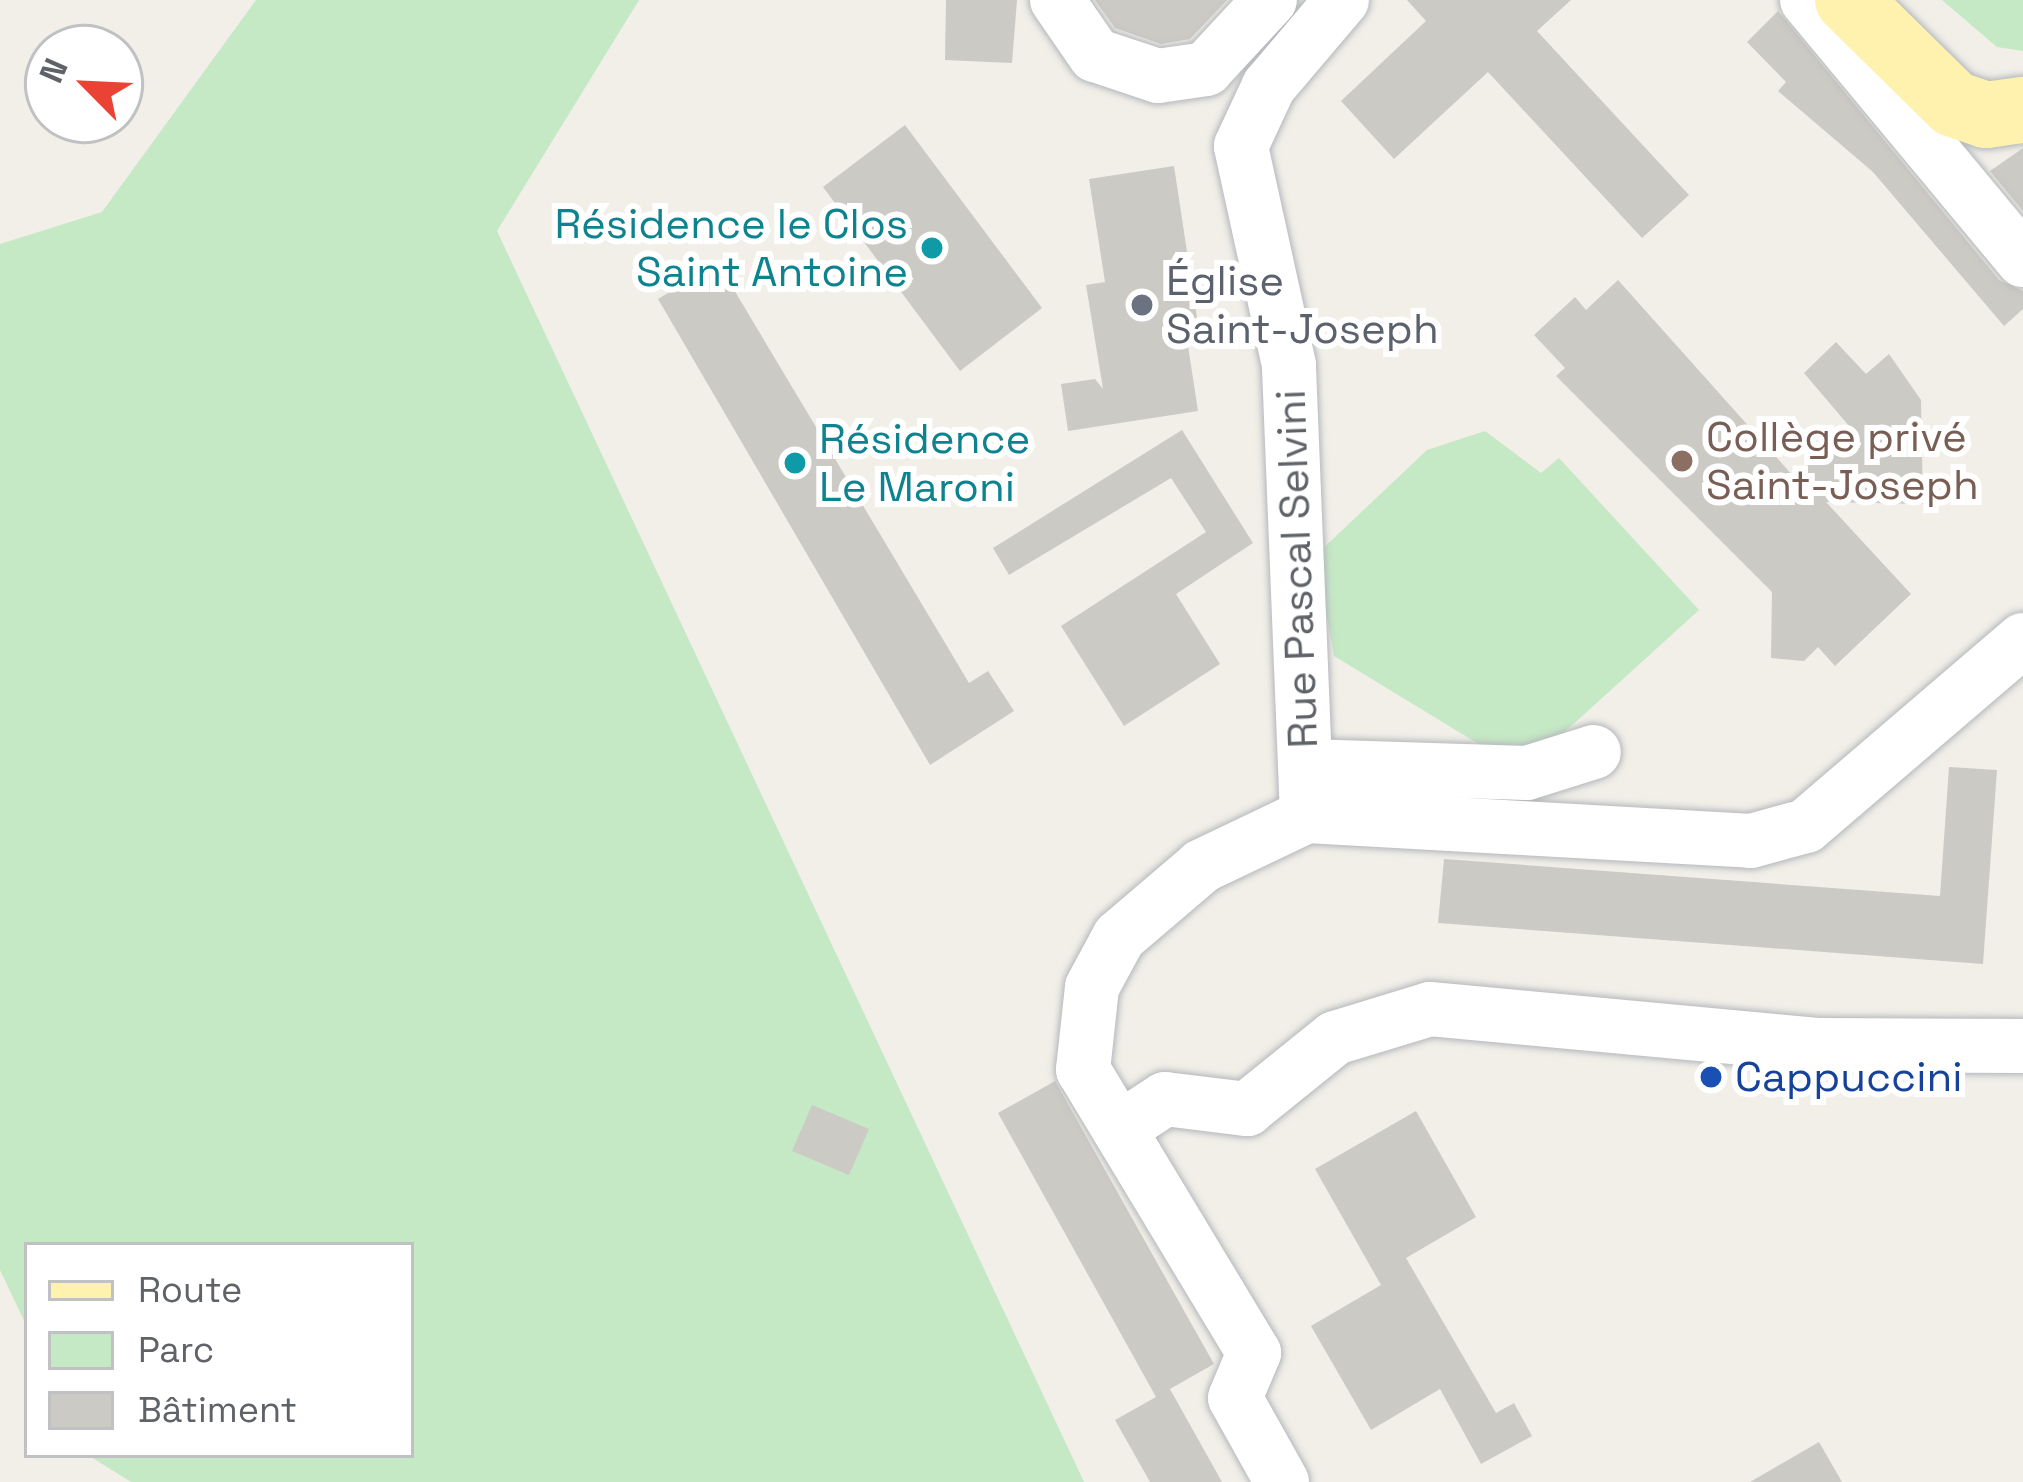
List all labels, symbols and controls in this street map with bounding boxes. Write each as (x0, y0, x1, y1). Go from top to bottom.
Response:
north arrow (24, 24, 144, 144)
text: N (30, 52, 78, 89)
place label: Résidence le Clos Saint Antoine (554, 199, 908, 298)
marker: Résidence le Clos Saint Antoine (919, 235, 945, 261)
place label: Église Saint-Joseph (1166, 256, 1439, 354)
marker: Église Saint-Joseph (1129, 292, 1155, 318)
street label: Rue Pascal Selvini (1266, 389, 1328, 749)
place label: Collège privé Saint-Joseph (1706, 412, 1979, 510)
place label: Résidence Le Maroni (819, 414, 1030, 512)
marker: Collège privé Saint-Joseph (1669, 448, 1695, 474)
marker: Résidence Le Maroni (782, 450, 808, 476)
place label: Cappuccini (1735, 1052, 1962, 1102)
marker: Cappuccini (1698, 1064, 1724, 1090)
legend (24, 1242, 414, 1458)
text: Route (138, 1267, 242, 1313)
text: Parc (138, 1327, 214, 1373)
text: Bâtiment (138, 1387, 297, 1433)

